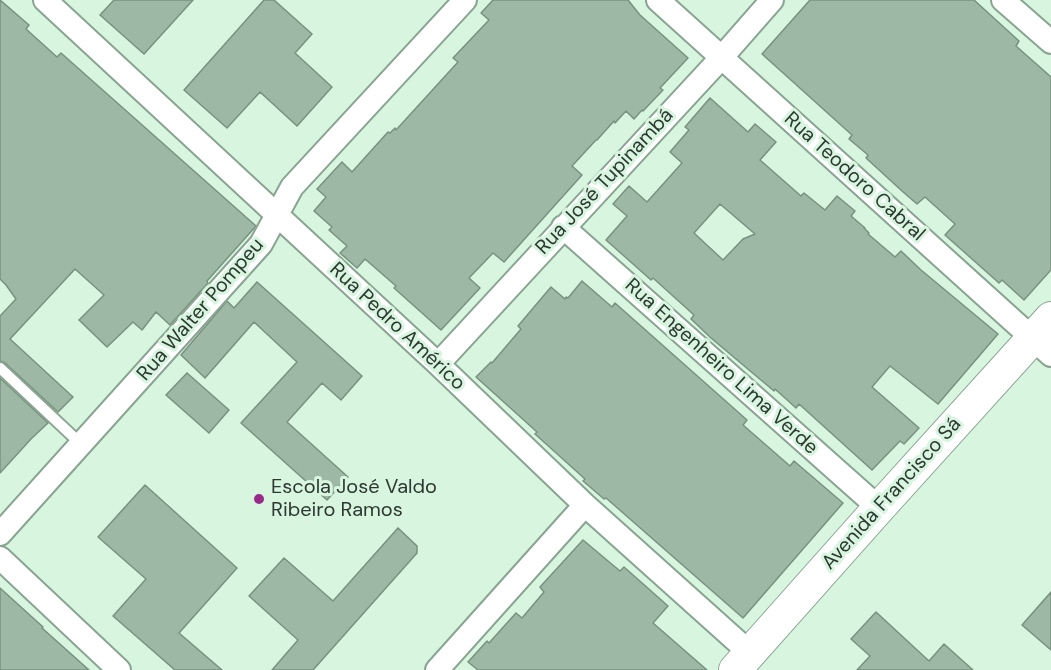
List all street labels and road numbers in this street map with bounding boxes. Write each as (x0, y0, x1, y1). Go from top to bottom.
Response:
street label: Rua José Tupinambá (531, 104, 679, 260)
street label: Rua Teodoro Cabral (779, 107, 929, 247)
street label: Rua Walter Pompeu (133, 234, 269, 386)
street label: Rua Pedro Américo (324, 258, 470, 396)
street label: Rua Engenheiro Lima Verde (620, 274, 822, 460)
street label: Avenida Francisco Sá (817, 413, 967, 575)

